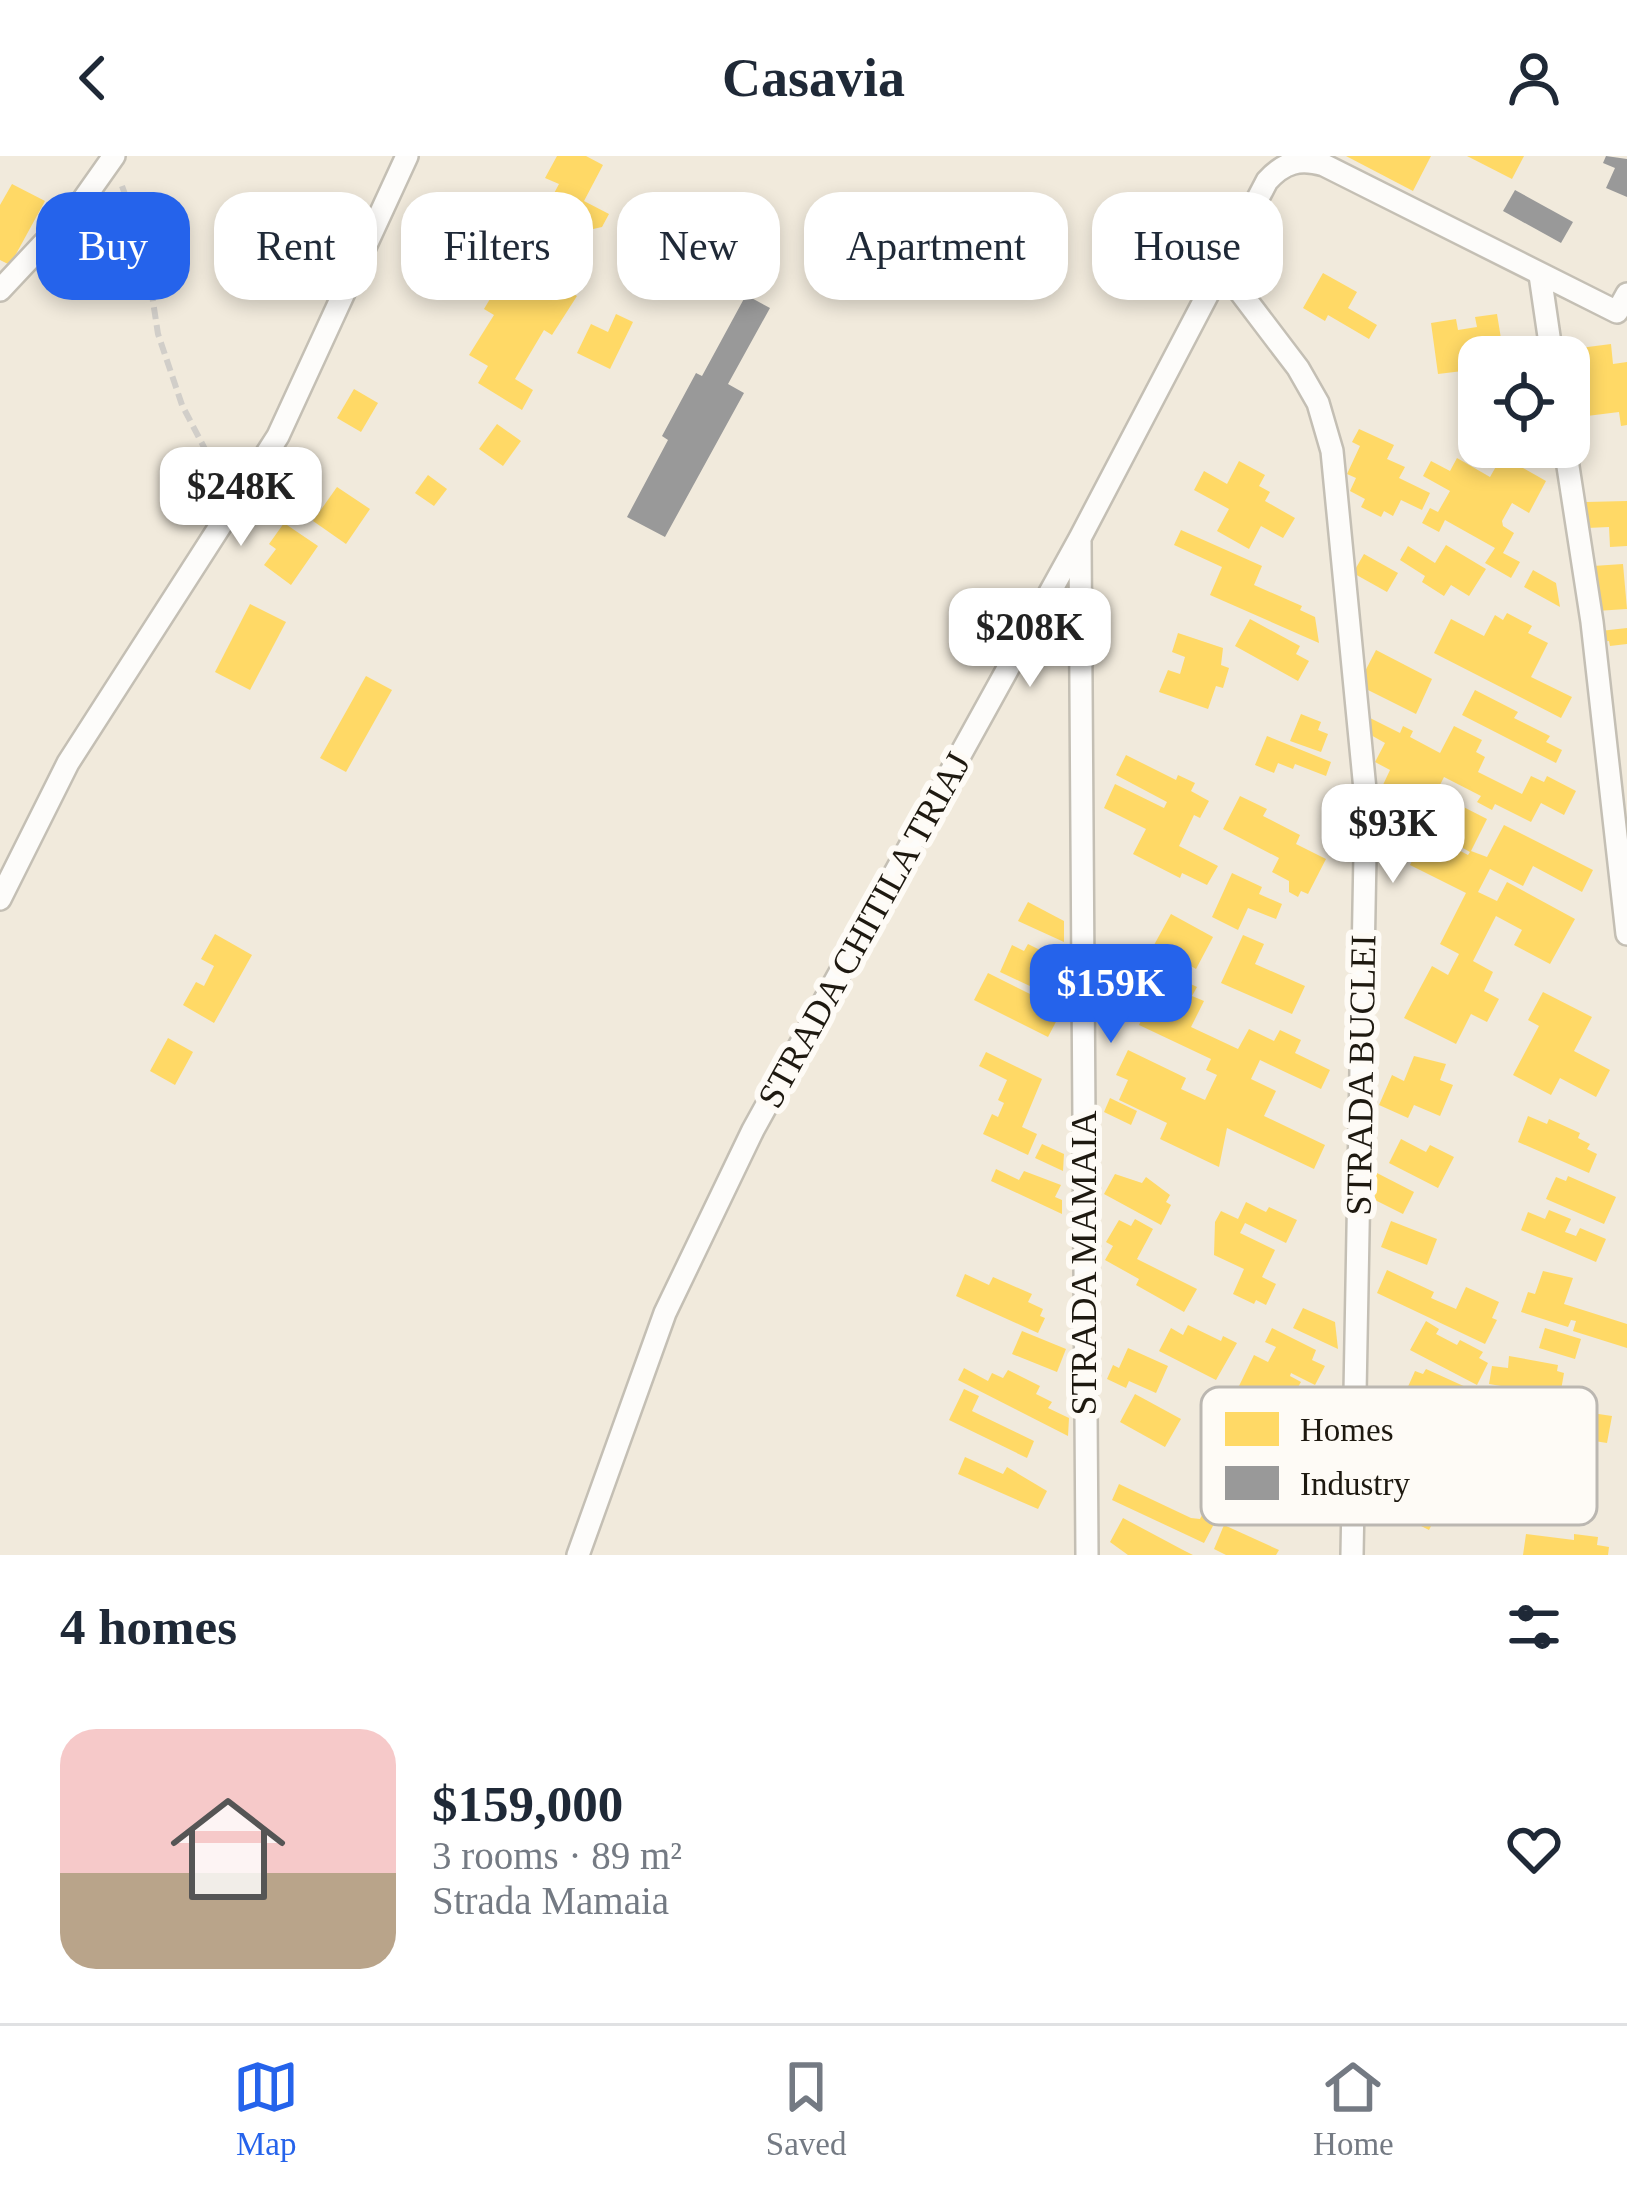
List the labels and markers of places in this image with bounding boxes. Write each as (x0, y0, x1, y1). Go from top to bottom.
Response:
pin: $248K (157, 447, 325, 549)
pin: $208K (946, 588, 1114, 690)
pin: $93K (1322, 784, 1464, 886)
pin: $159K (1027, 944, 1195, 1046)

